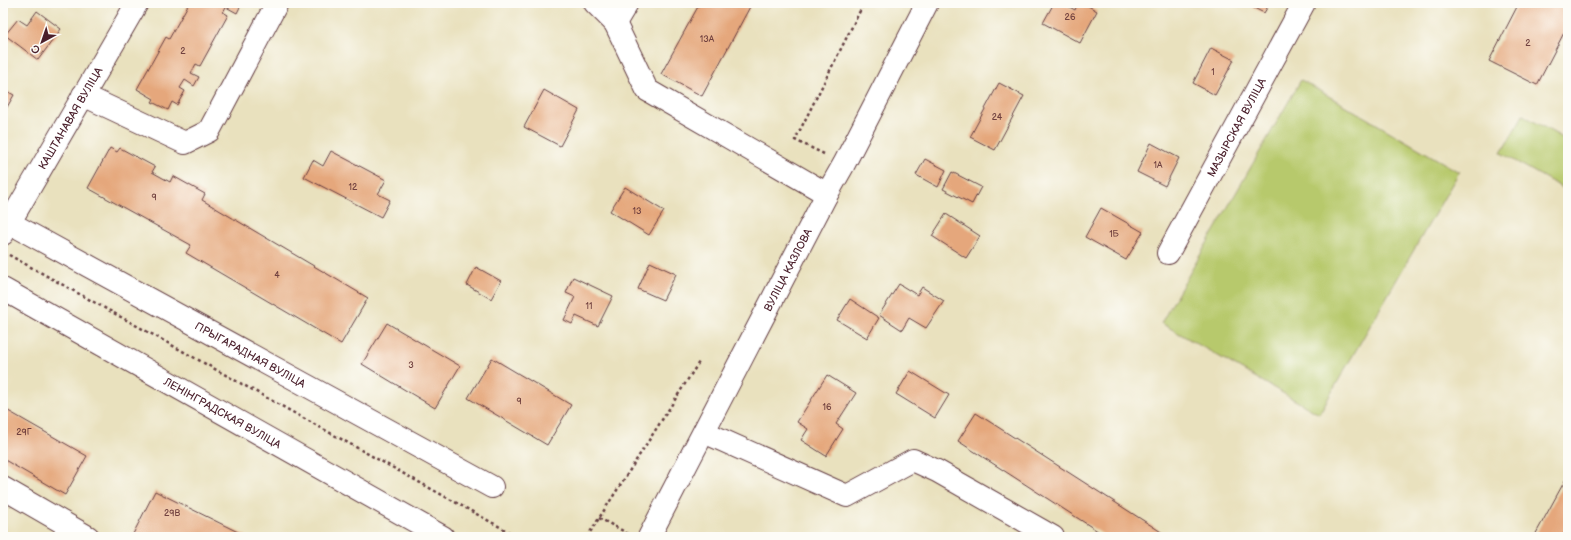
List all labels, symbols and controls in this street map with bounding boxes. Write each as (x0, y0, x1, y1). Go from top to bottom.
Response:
house number: 26 (1065, 12, 1076, 23)
north arrow (22, 22, 62, 62)
house number: 13А (700, 34, 715, 45)
house number: 2 (1525, 38, 1531, 49)
text: С (29, 42, 43, 57)
house number: 2 (180, 46, 186, 57)
street label: КАШТАНАВАЯ ВУЛІЦА (35, 64, 105, 172)
house number: 1 (1211, 67, 1215, 78)
street label: МАЗЫРСКАЯ ВУЛІЦА (1204, 75, 1269, 179)
house number: 24 (992, 112, 1003, 123)
house number: 1А (1154, 160, 1163, 171)
house number: 12 (349, 182, 358, 193)
house number: 9 (151, 192, 157, 203)
house number: 13 (632, 206, 642, 217)
street label: ВУЛІЦА КАЗЛОВА (761, 226, 815, 313)
house number: 1Б (1109, 229, 1120, 240)
house number: 4 (274, 270, 280, 281)
house number: 11 (586, 301, 592, 312)
street label: ПРЫГАРАДНАЯ ВУЛІЦА (193, 319, 308, 390)
house number: 3 (408, 360, 414, 371)
street label: ЛЕНІНГРАДСКАЯ ВУЛІЦА (161, 374, 284, 451)
house number: 9 (516, 396, 522, 407)
house number: 16 (823, 402, 832, 413)
house number: 29Г (16, 427, 32, 438)
house number: 29В (164, 508, 180, 519)

